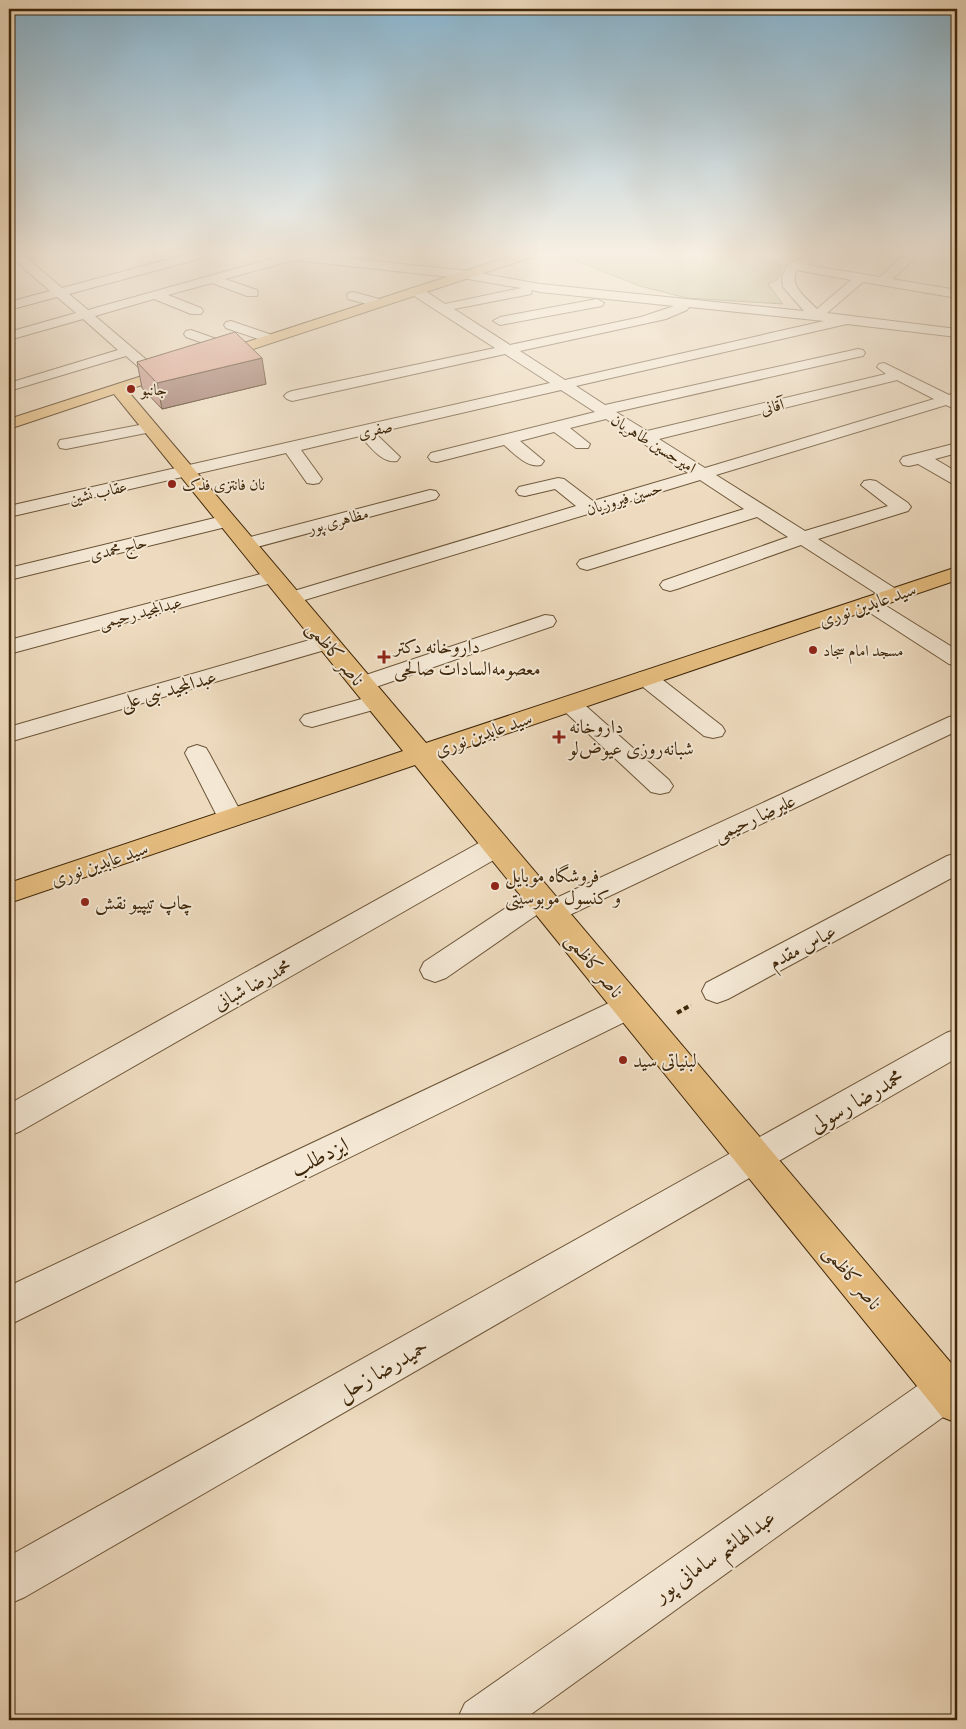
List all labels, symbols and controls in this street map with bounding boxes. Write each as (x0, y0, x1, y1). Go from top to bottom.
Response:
place label: جانبو (139, 379, 167, 400)
marker: جانبو (125, 383, 137, 395)
street label: آقانی (758, 393, 788, 420)
street label: امیرحسین طاهریان (607, 409, 700, 478)
street label: صفری (356, 415, 394, 444)
place label: نان فانتزی فدک (182, 474, 265, 495)
street label: عقاب نشین (67, 476, 129, 509)
street label: حسین فیروزیان (583, 477, 665, 520)
marker: نان فانتزی فدک (166, 478, 178, 490)
street label: مظاهری پور (304, 502, 371, 540)
street label: حاج محمدی (87, 531, 150, 570)
street label: سید عابدین نوری (815, 576, 919, 633)
street label: عبدالمجید رحیمی (96, 591, 184, 635)
street label: ناصر کاظمی (300, 615, 370, 692)
place label: داروخانه دکتر معصومه‌السادات صالحی (392, 634, 541, 682)
place label: مسجد امام سجاد (823, 640, 903, 665)
marker: مسجد امام سجاد (807, 644, 819, 656)
marker: داروخانه دکتر معصومه‌السادات صالحی (378, 651, 390, 663)
street label: عبدالمجید نبی علی (117, 664, 220, 717)
street label: سید عابدین نوری (431, 705, 535, 762)
place label: داروخانه شبانه‌روزی عیوض‌لو (567, 714, 694, 761)
marker: داروخانه شبانه‌روزی عیوض‌لو (553, 731, 565, 743)
street label: علیرضا رحیمی (709, 788, 800, 848)
street label: سید عابدین نوری (47, 835, 151, 892)
place label: فروشگاه موبایل و کنسول موبوسیتی (505, 863, 621, 911)
marker: فروشگاه موبایل و کنسول موبوسیتی (489, 880, 501, 892)
place label: چاپ تیپیو نقش (95, 890, 193, 916)
marker: چاپ تیپیو نقش (79, 896, 91, 908)
street label: عباس مقدم (764, 918, 842, 978)
street label: ناصر کاظمی (559, 927, 629, 1004)
street label: محمدرضا شبانی (209, 953, 296, 1016)
place label: لبنیاتی سید (633, 1048, 697, 1073)
marker: لبنیاتی سید (617, 1054, 629, 1066)
street label: محمدرضا رسولی (804, 1062, 909, 1139)
street label: ایزدطلب (285, 1130, 353, 1183)
street label: ناصر کاظمی (817, 1239, 887, 1316)
street label: حمیدرضا زحل (331, 1331, 434, 1408)
street label: عبدالهاشم سامانی پور (646, 1503, 785, 1615)

